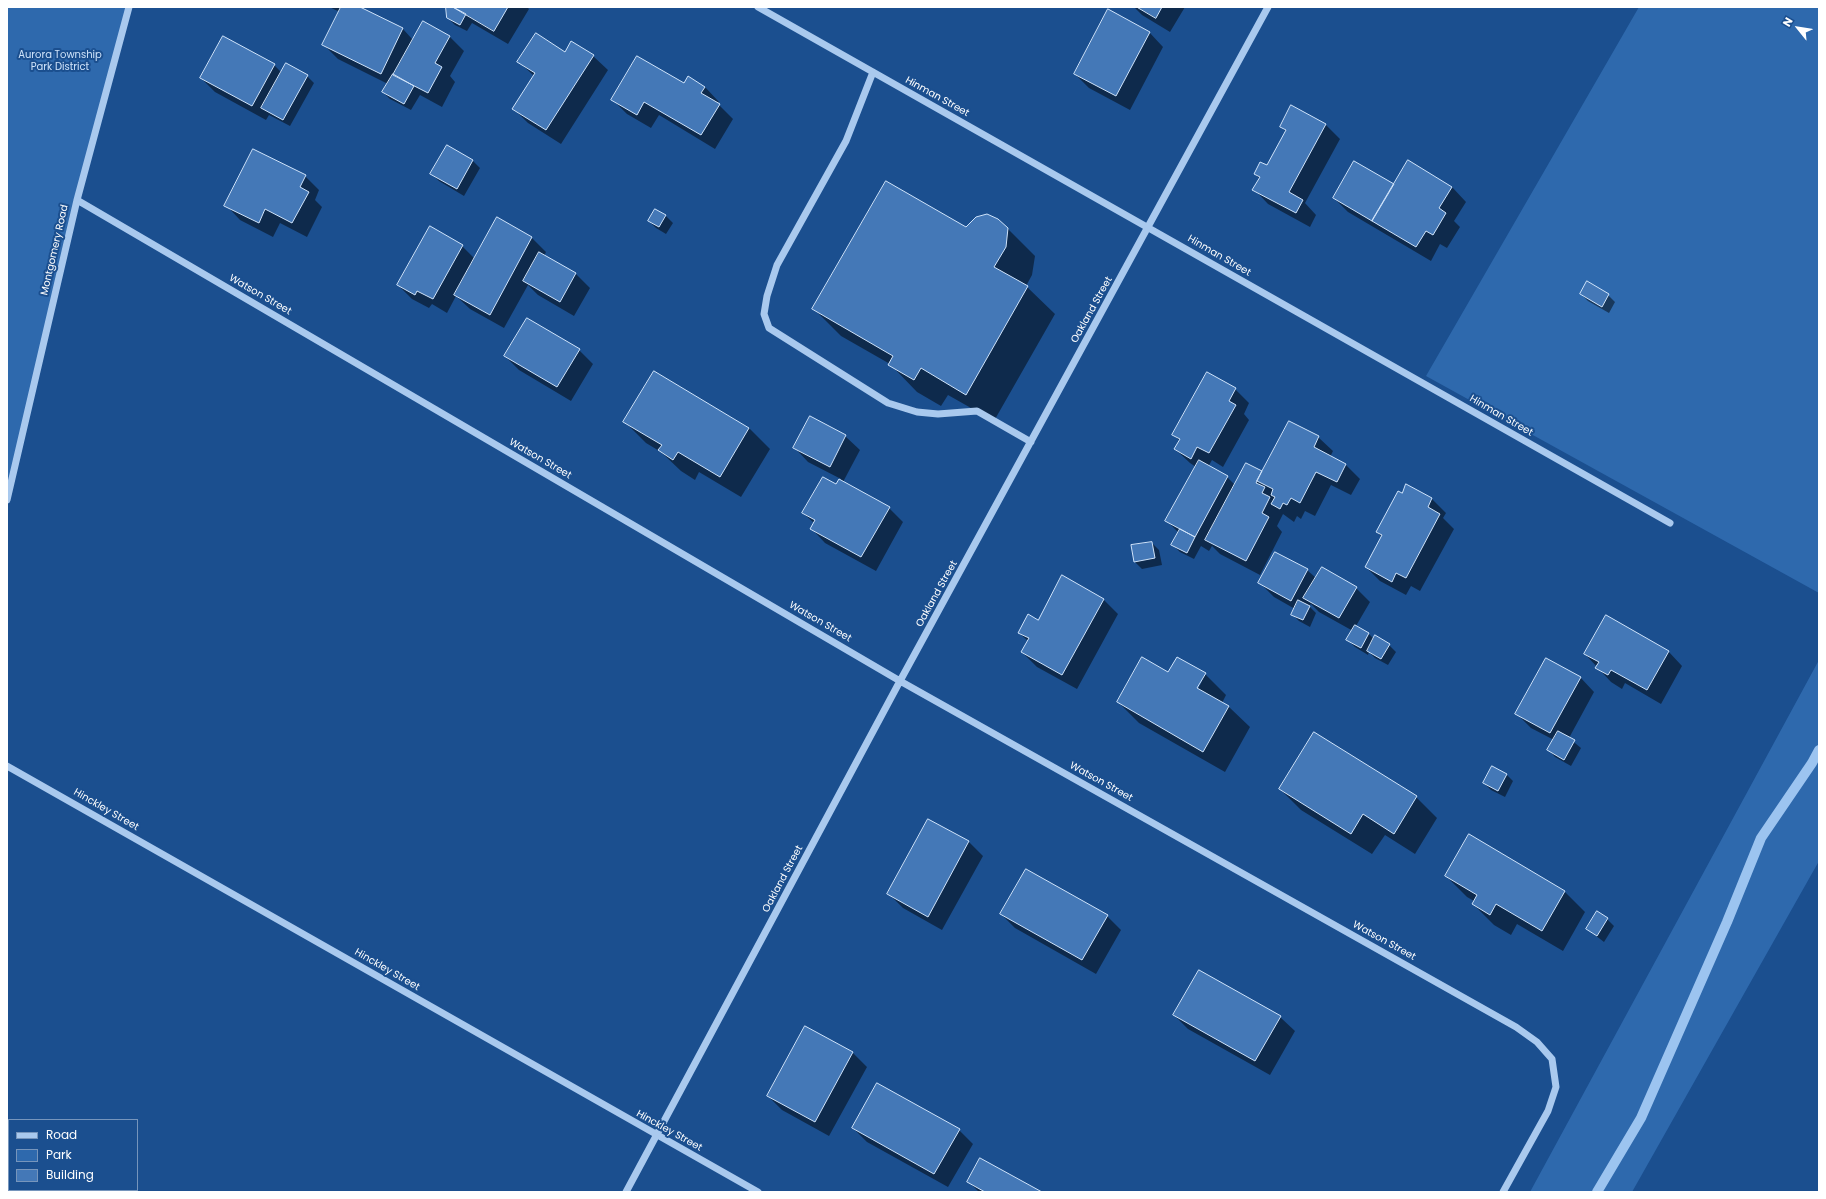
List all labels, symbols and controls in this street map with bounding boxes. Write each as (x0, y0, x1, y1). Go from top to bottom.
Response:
north arrow (1778, 8, 1818, 48)
text: N (1779, 14, 1797, 30)
park label: Aurora Township Park District (18, 49, 102, 72)
street label: Hinman Street (903, 74, 971, 120)
street label: Montgomery Road (39, 203, 71, 297)
street label: Hinman Street (1185, 233, 1253, 279)
street label: Watson Street (227, 272, 293, 318)
street label: Oakland Street (1069, 275, 1115, 345)
street label: Hinman Street (1467, 393, 1535, 439)
street label: Watson Street (507, 436, 573, 482)
street label: Oakland Street (914, 559, 960, 629)
street label: Watson Street (787, 599, 853, 645)
street label: Watson Street (1067, 760, 1135, 804)
street label: Hinckley Street (71, 786, 141, 834)
street label: Oakland Street (760, 843, 806, 915)
street label: Watson Street (1350, 919, 1418, 963)
street label: Hinckley Street (352, 946, 422, 994)
street label: Hinckley Street (634, 1108, 704, 1154)
legend (8, 1119, 138, 1191)
text: Road (46, 1126, 77, 1143)
text: Park (46, 1146, 72, 1163)
text: Building (46, 1166, 94, 1183)

